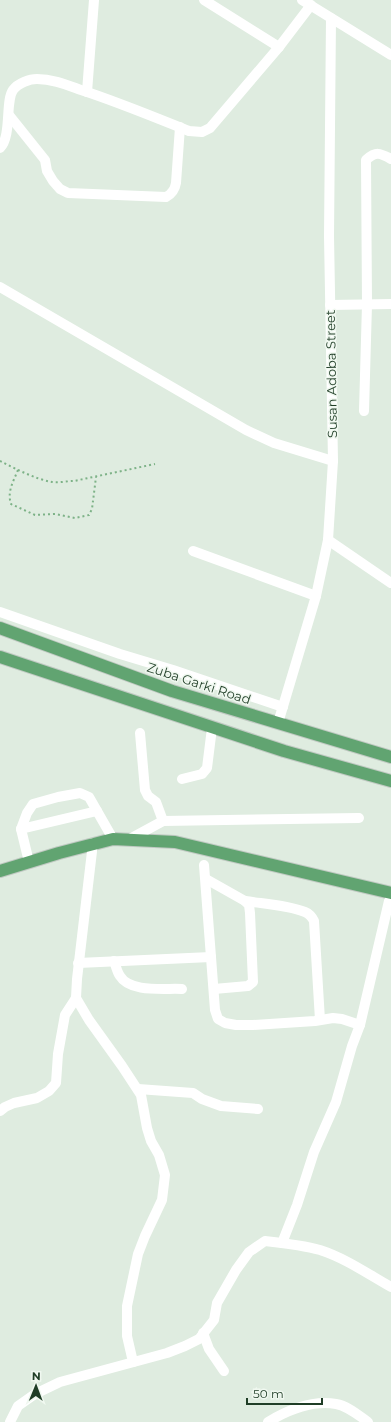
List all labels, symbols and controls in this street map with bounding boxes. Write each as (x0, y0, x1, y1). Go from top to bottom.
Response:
street label: Susan Adoba Street (322, 310, 340, 438)
street label: Zuba Garki Road (145, 659, 253, 707)
north arrow (16, 1366, 56, 1406)
text: N (32, 1369, 41, 1383)
scale bar (247, 1380, 322, 1406)
text: 50 m (253, 1386, 284, 1401)

